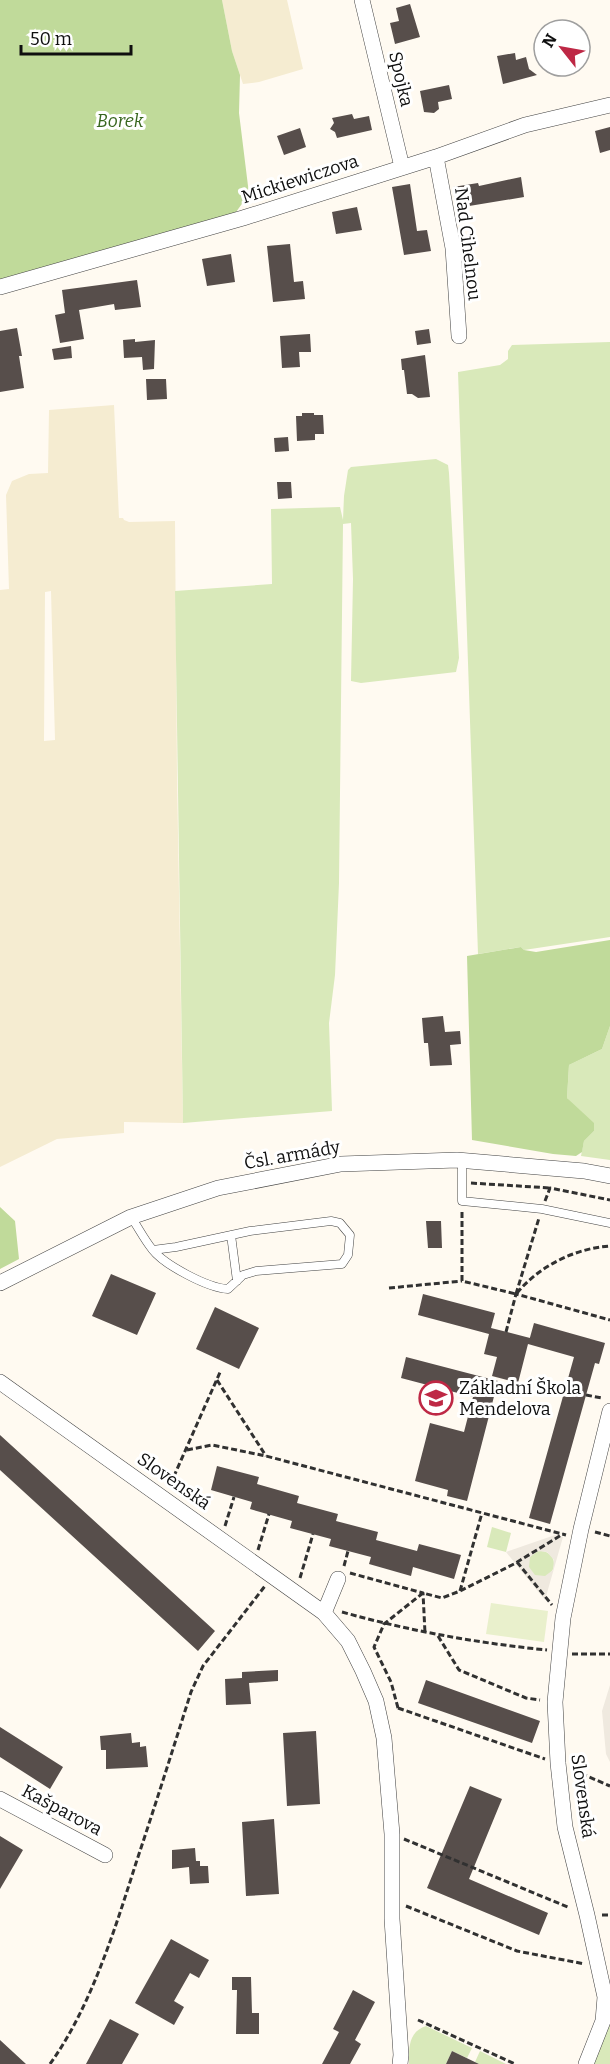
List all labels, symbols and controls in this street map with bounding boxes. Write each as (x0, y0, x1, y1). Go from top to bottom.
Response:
scale bar (21, 18, 130, 56)
north arrow (532, 18, 592, 78)
text: 50 m (30, 28, 72, 50)
text: N (538, 30, 561, 51)
street label: Spojka (384, 49, 418, 109)
park label: Borek (96, 110, 144, 132)
street label: Mickiewiczova (239, 150, 361, 208)
street label: Nad Cihelnou (450, 186, 486, 302)
street label: Čsl. armády (242, 1136, 342, 1174)
place label: Základní Škola Mendelova (459, 1377, 581, 1420)
school or university icon: Základní Škola Mendelova (418, 1380, 454, 1416)
street label: Slovenská (133, 1448, 215, 1514)
street label: Slovenská (566, 1753, 600, 1840)
street label: Kašparova (18, 1780, 106, 1840)

